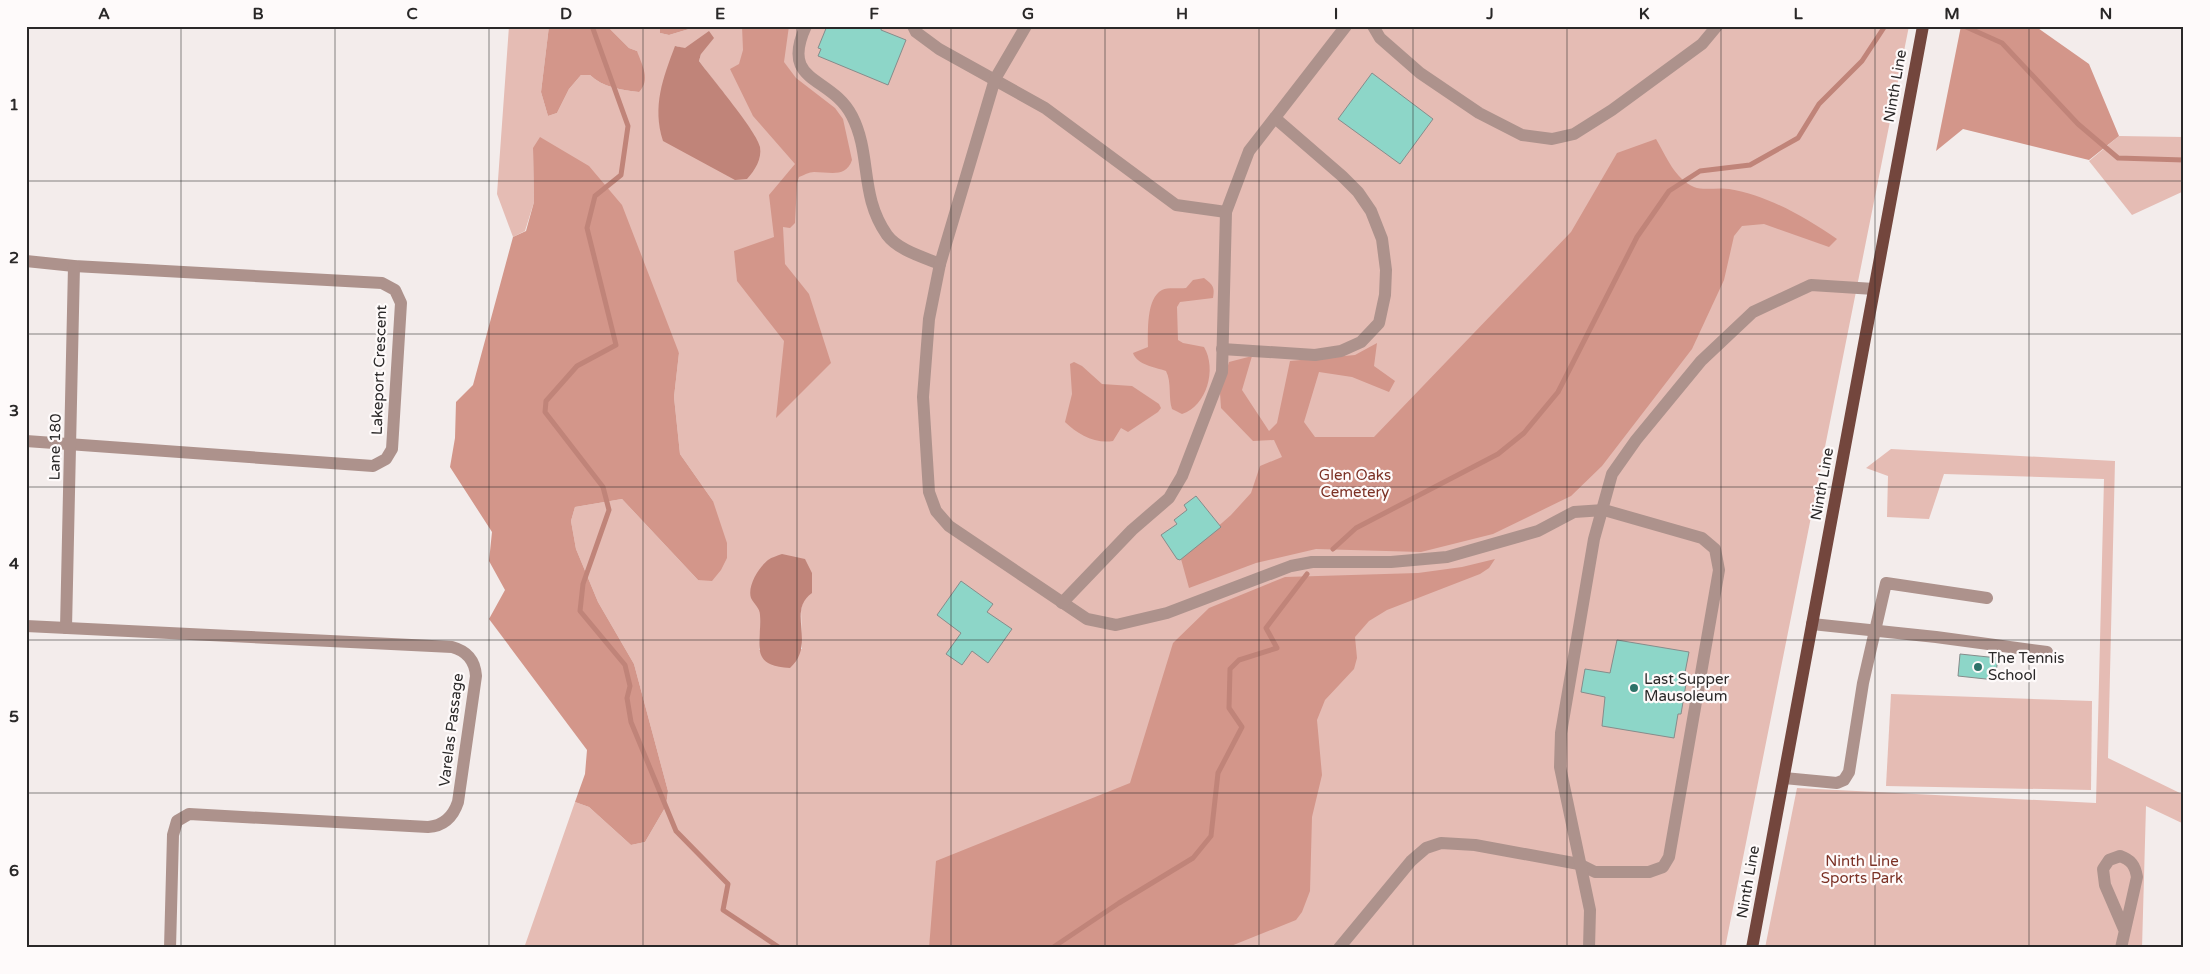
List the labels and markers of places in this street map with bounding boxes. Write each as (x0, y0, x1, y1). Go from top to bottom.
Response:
place label: The Tennis School (1988, 649, 2064, 684)
marker: The Tennis School (1972, 661, 1984, 673)
place label: Last Supper Mausoleum (1644, 670, 1730, 705)
marker: Last Supper Mausoleum (1628, 682, 1640, 694)

